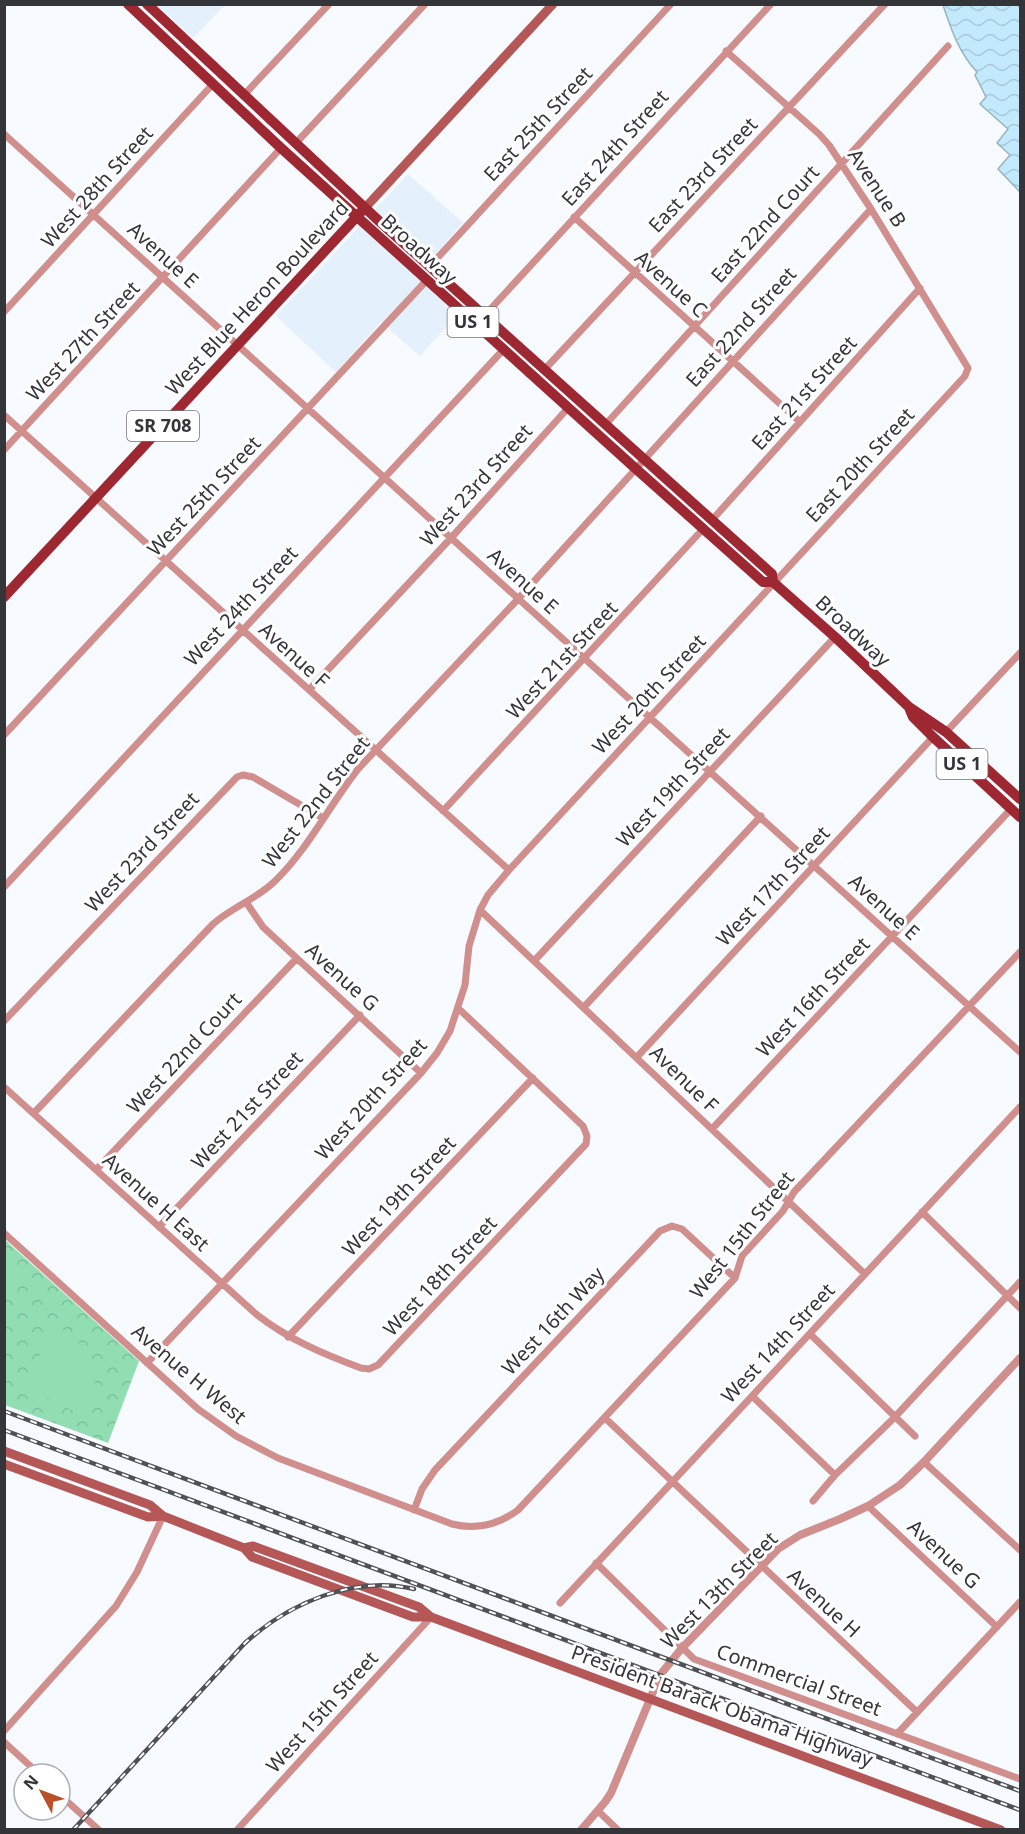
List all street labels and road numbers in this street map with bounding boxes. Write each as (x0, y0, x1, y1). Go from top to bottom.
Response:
street label: East 25th Street (477, 60, 598, 187)
street label: East 24th Street (555, 84, 674, 212)
street label: East 23rd Street (642, 111, 763, 238)
street label: West 28th Street (35, 120, 159, 253)
street label: Avenue B (842, 143, 913, 232)
street label: East 22nd Court (705, 159, 825, 288)
street label: West Blue Heron Boulevard (159, 194, 354, 401)
street label: Broadway (376, 207, 464, 291)
street label: Avenue E (122, 216, 205, 294)
street label: Avenue C (630, 244, 713, 323)
street label: East 22nd Street (679, 261, 802, 393)
street label: West 27th Street (20, 275, 145, 407)
road number: US 1 (448, 307, 498, 337)
street label: East 21st Street (745, 330, 862, 456)
street label: East 20th Street (799, 401, 920, 528)
road number: SR 708 (127, 411, 199, 441)
street label: West 23rd Street (414, 418, 538, 552)
street label: West 25th Street (141, 430, 266, 562)
street label: West 24th Street (178, 540, 303, 672)
street label: Avenue E (482, 542, 565, 620)
street label: Broadway (810, 589, 897, 673)
street label: West 21st Street (500, 595, 623, 725)
street label: Avenue F (253, 616, 335, 693)
street label: West 20th Street (586, 628, 711, 760)
street label: West 19th Street (610, 721, 735, 853)
street label: West 22nd Street (256, 730, 376, 873)
road number: US 1 (936, 749, 988, 779)
street label: West 23rd Street (79, 786, 205, 918)
street label: West 17th Street (710, 820, 835, 952)
street label: Avenue E (843, 868, 926, 946)
street label: West 16th Street (750, 931, 875, 1063)
street label: Avenue G (300, 936, 385, 1017)
street label: West 22nd Court (120, 986, 247, 1119)
street label: West 20th Street (309, 1032, 433, 1165)
street label: Avenue F (644, 1039, 725, 1118)
street label: West 21st Street (185, 1045, 308, 1175)
street label: West 19th Street (336, 1130, 461, 1262)
street label: Avenue H East (97, 1147, 215, 1257)
street label: West 15th Street (683, 1165, 800, 1304)
street label: West 18th Street (377, 1210, 502, 1342)
street label: West 16th Way (495, 1260, 610, 1381)
street label: West 14th Street (715, 1277, 840, 1409)
street label: Avenue H West (126, 1318, 252, 1430)
street label: Avenue G (902, 1513, 986, 1594)
street label: West 13th Street (654, 1525, 783, 1654)
street label: Avenue H (782, 1562, 867, 1643)
street label: Commercial Street (713, 1637, 885, 1722)
street label: President Barack Obama Highway (568, 1638, 877, 1773)
street label: West 15th Street (260, 1645, 384, 1778)

